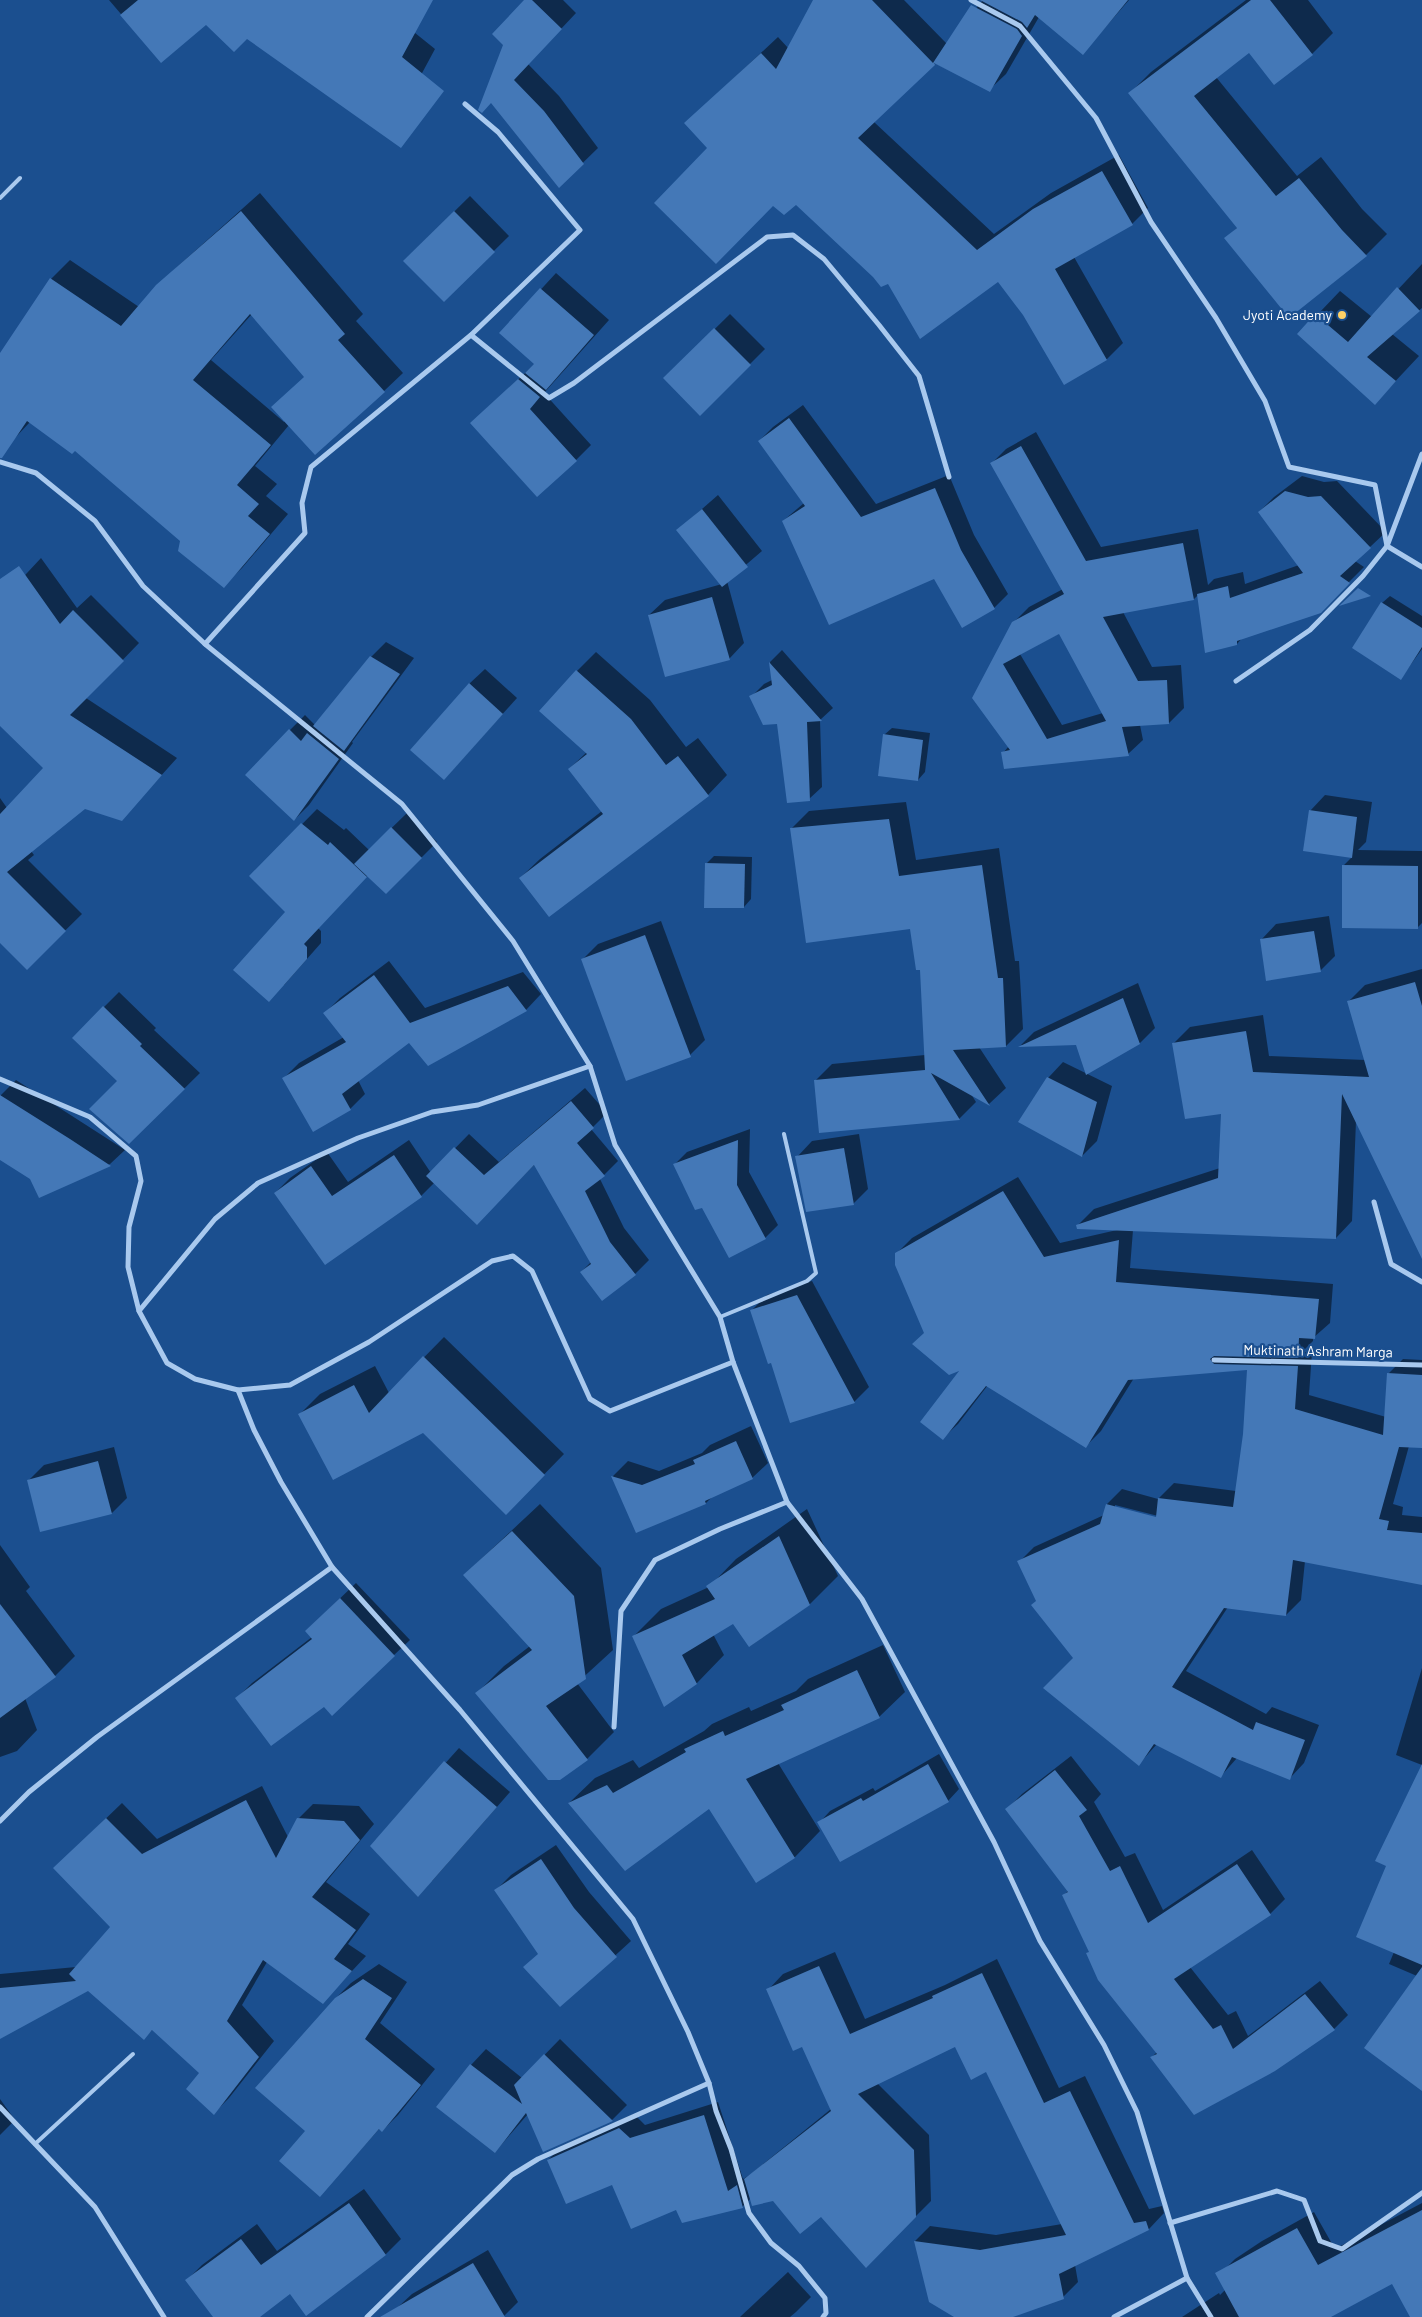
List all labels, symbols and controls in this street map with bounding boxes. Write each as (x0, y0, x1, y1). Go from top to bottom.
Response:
place label: Jyoti Academy (1243, 306, 1333, 323)
marker: Jyoti Academy (1336, 309, 1348, 321)
street label: Muktinath Ashram Marga (1243, 1341, 1393, 1360)

